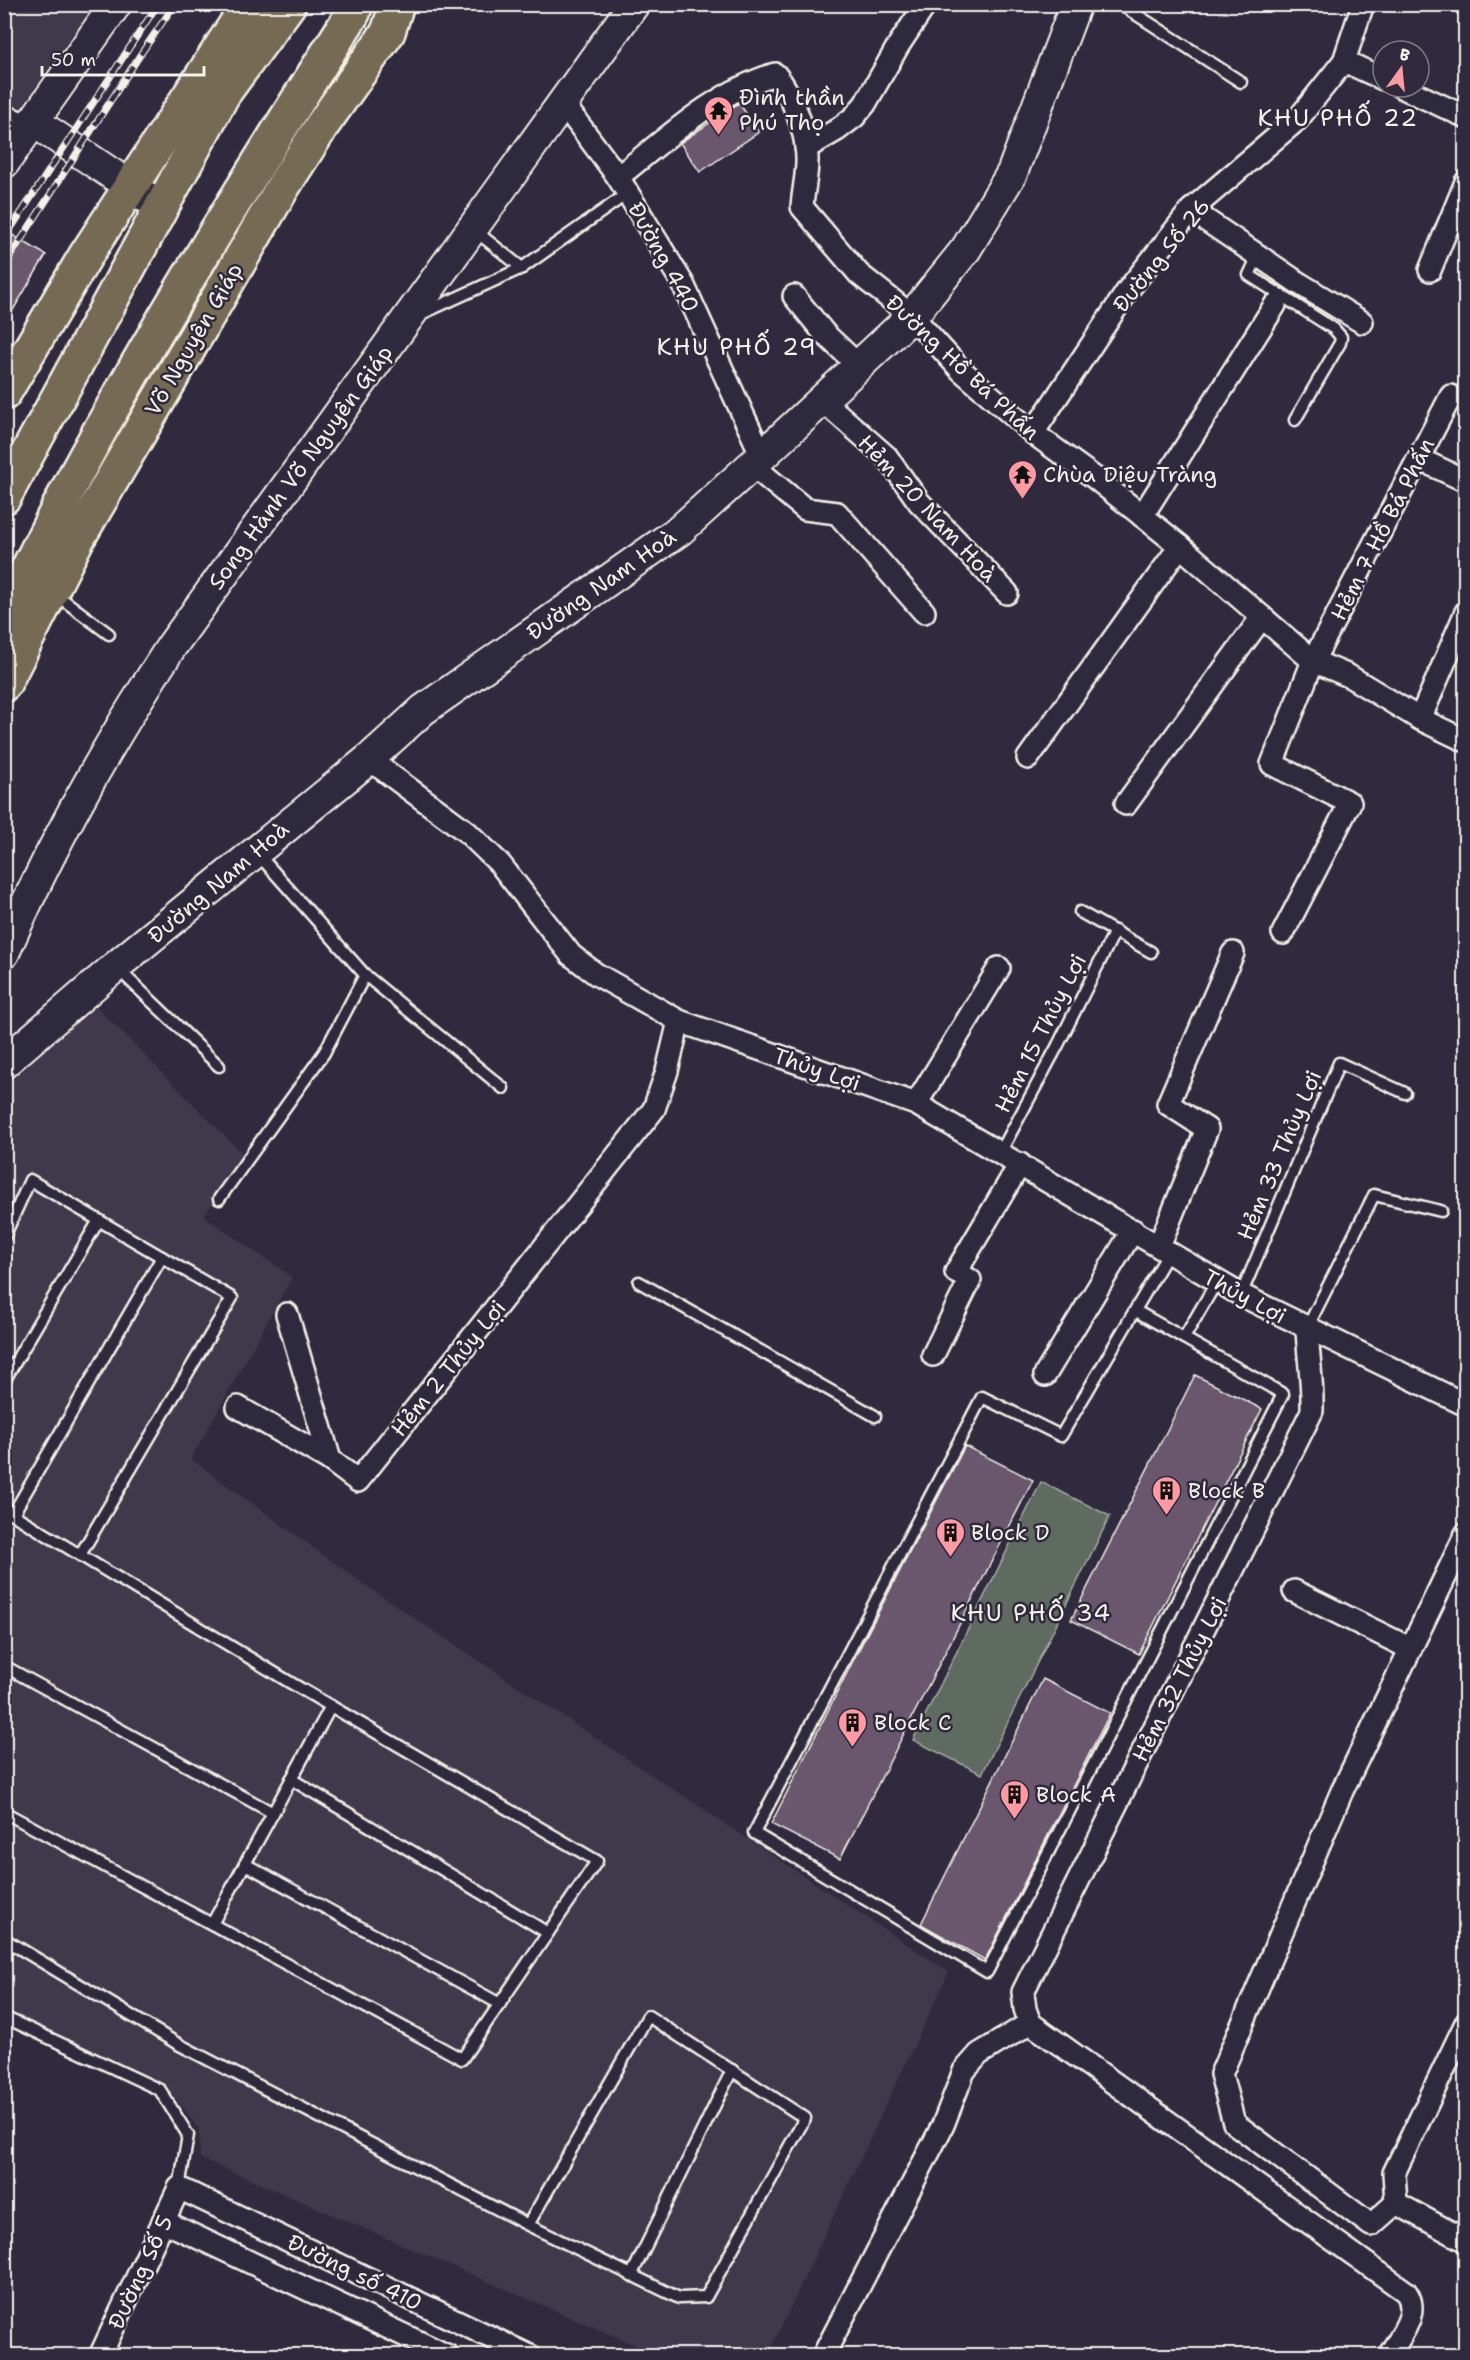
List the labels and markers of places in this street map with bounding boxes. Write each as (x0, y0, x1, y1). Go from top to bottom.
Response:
place label: Đình thần Phú Thọ (739, 83, 845, 137)
temple icon: Đình thần Phú Thọ (702, 94, 734, 136)
temple icon: Chùa Diệu Tràng (1006, 458, 1038, 500)
place label: Chùa Diệu Tràng (1043, 460, 1217, 489)
building icon: Block B (1151, 1474, 1183, 1516)
place label: Block B (1188, 1476, 1265, 1505)
building icon: Block D (934, 1516, 966, 1558)
place label: Block D (971, 1518, 1049, 1547)
building icon: Block C (837, 1706, 869, 1748)
place label: Block C (874, 1708, 951, 1737)
building icon: Block A (999, 1778, 1031, 1820)
place label: Block A (1036, 1780, 1116, 1809)

